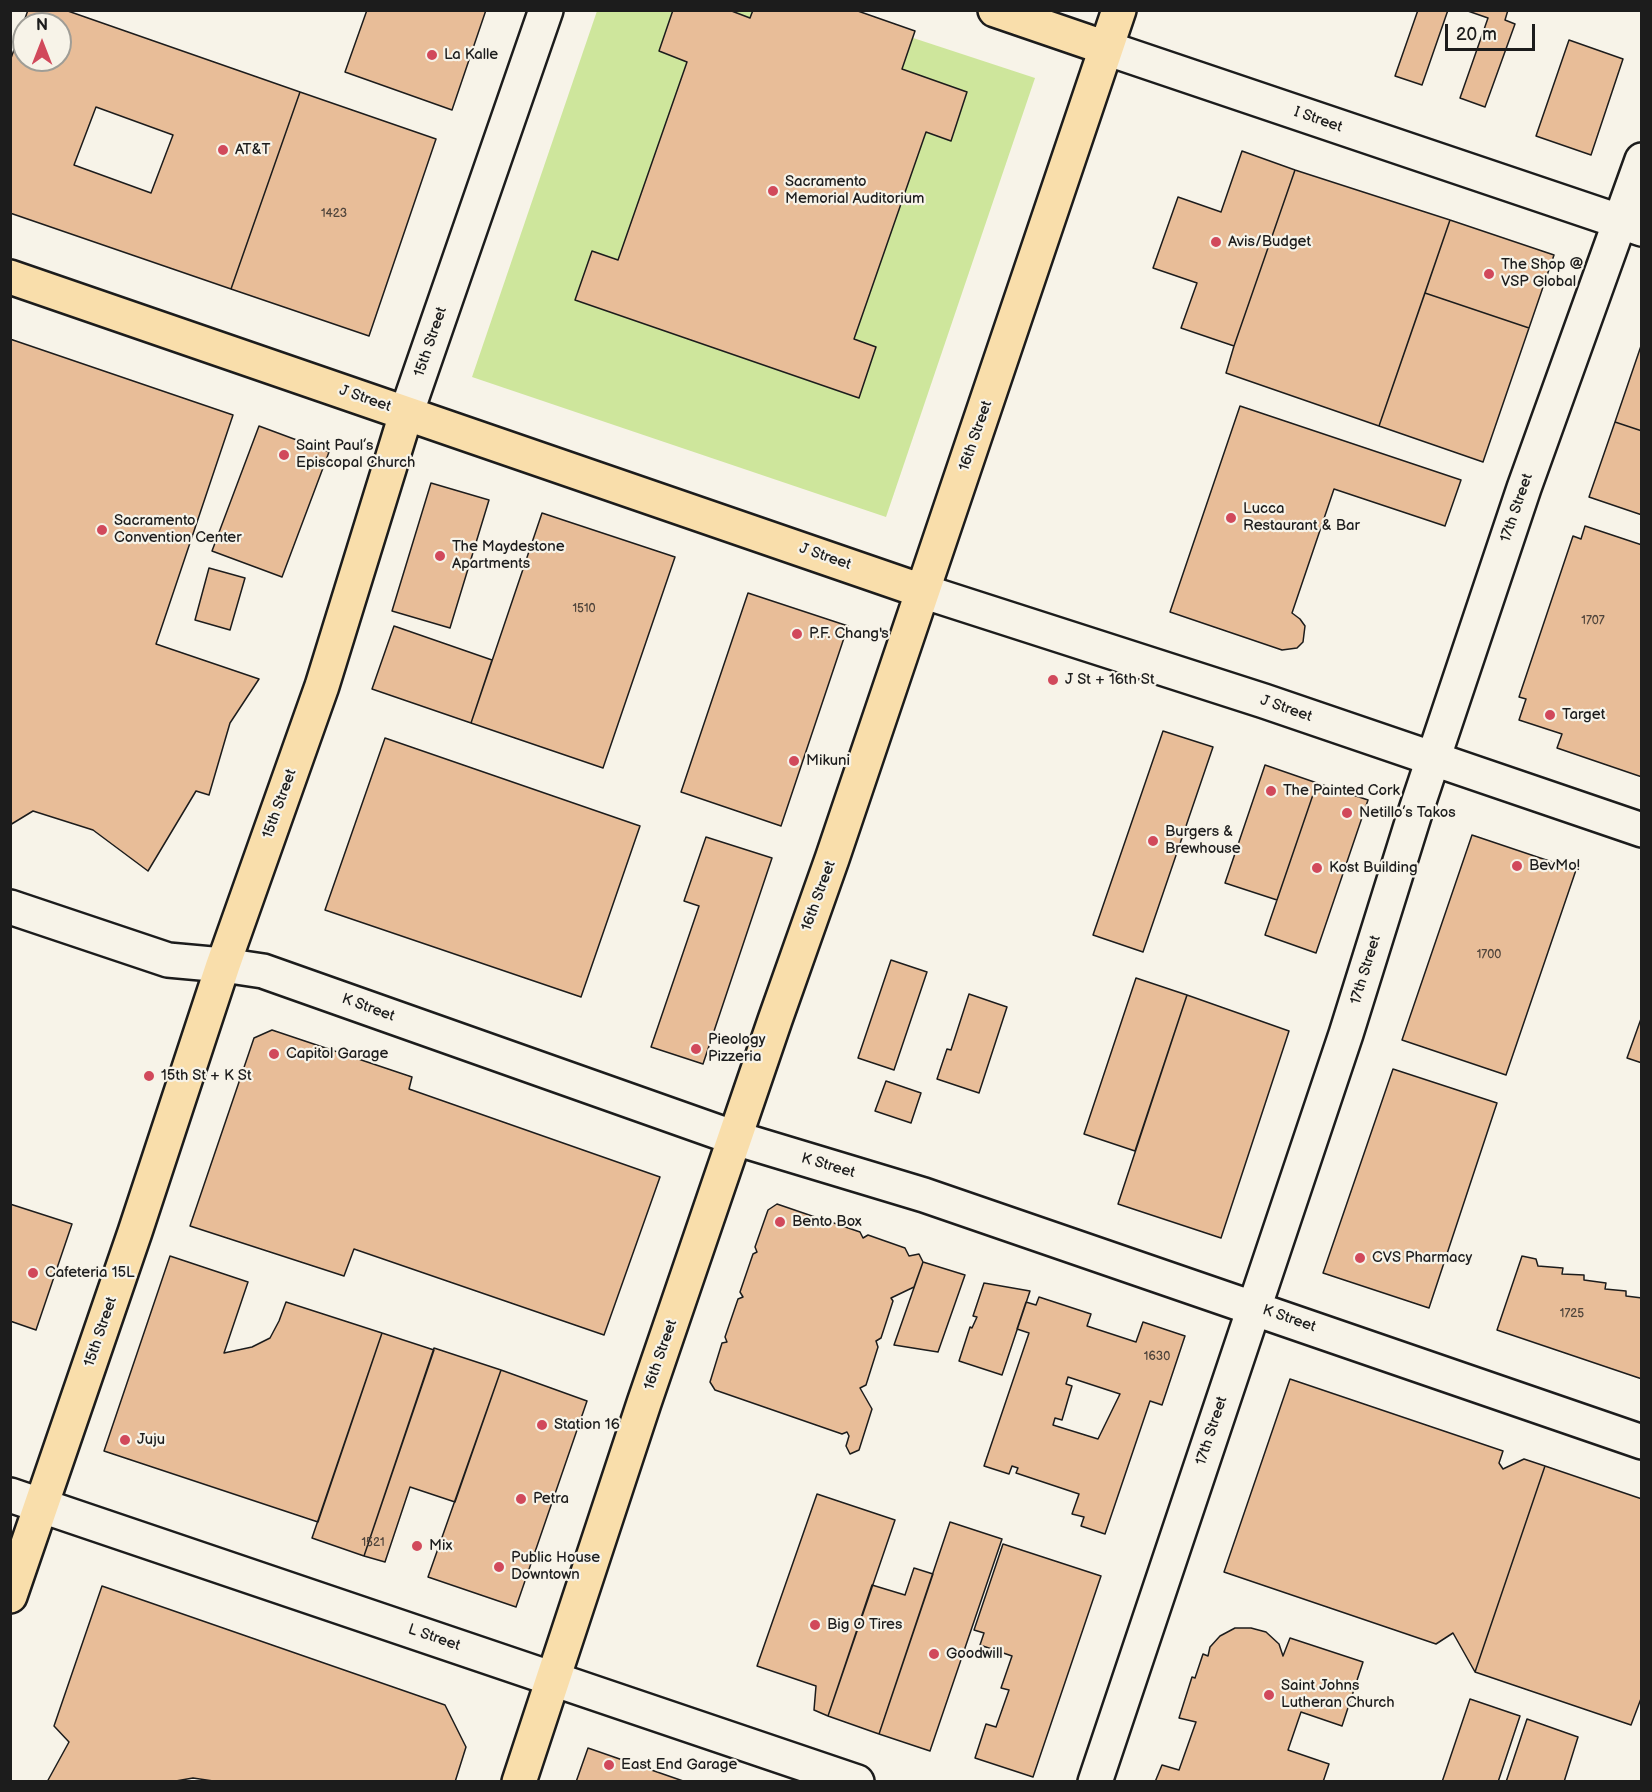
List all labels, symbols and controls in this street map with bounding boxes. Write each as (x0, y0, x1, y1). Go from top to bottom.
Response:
north arrow (12, 12, 72, 72)
scale bar (1448, 12, 1538, 50)
text: N (36, 16, 48, 35)
text: 20 m (1456, 24, 1497, 45)
place label: La Kalle (444, 46, 498, 64)
marker: La Kalle (425, 48, 439, 62)
street label: I Street (1291, 103, 1345, 137)
place label: AT&T (235, 141, 271, 159)
marker: AT&T (216, 143, 230, 157)
place label: Sacramento Memorial Auditorium (785, 173, 924, 208)
marker: Sacramento Memorial Auditorium (766, 184, 780, 198)
house number: 1423 (321, 207, 347, 221)
place label: Avis/Budget (1228, 233, 1311, 251)
marker: Avis/Budget (1209, 235, 1223, 249)
place label: The Shop @ VSP Global (1501, 256, 1583, 291)
marker: The Shop @ VSP Global (1482, 267, 1496, 281)
street label: 15th Street (411, 305, 451, 379)
street label: J Street (337, 382, 393, 416)
street label: 16th Street (956, 399, 996, 473)
place label: Saint Paul’s Episcopal Church (296, 437, 415, 472)
marker: Saint Paul’s Episcopal Church (277, 448, 291, 462)
street label: 17th Street (1497, 471, 1537, 545)
place label: Lucca Restaurant & Bar (1243, 500, 1360, 535)
marker: Lucca Restaurant & Bar (1224, 511, 1238, 525)
place label: Sacramento Convention Center (114, 512, 242, 547)
marker: Sacramento Convention Center (95, 523, 109, 537)
place label: The Maydestone Apartments (452, 538, 565, 573)
street label: J Street (797, 540, 853, 574)
marker: The Maydestone Apartments (433, 549, 447, 563)
house number: 1510 (572, 602, 596, 616)
house number: 1707 (1581, 614, 1605, 628)
place label: P.F. Chang's (809, 625, 889, 643)
marker: P.F. Chang's (790, 627, 804, 641)
place label: J St + 16th St (1065, 671, 1154, 689)
marker: J St + 16th St (1046, 673, 1060, 687)
street label: J Street (1258, 692, 1314, 726)
place label: Target (1562, 706, 1605, 724)
marker: Target (1543, 708, 1557, 722)
place label: Mikuni (806, 752, 850, 770)
marker: Mikuni (787, 754, 801, 768)
street label: 15th Street (259, 767, 301, 841)
place label: The Painted Cork (1283, 782, 1400, 800)
marker: The Painted Cork (1264, 784, 1278, 798)
place label: Netillo’s Takos (1359, 804, 1456, 822)
marker: Netillo’s Takos (1340, 806, 1354, 820)
place label: Burgers & Brewhouse (1165, 823, 1241, 858)
marker: Burgers & Brewhouse (1146, 834, 1160, 848)
place label: BevMo! (1529, 857, 1580, 875)
street label: 16th Street (798, 859, 840, 933)
place label: Kost Building (1329, 859, 1418, 877)
marker: BevMo! (1510, 859, 1524, 873)
marker: Kost Building (1310, 861, 1324, 875)
street label: 17th Street (1347, 933, 1385, 1007)
house number: 1700 (1477, 948, 1501, 962)
street label: K Street (339, 990, 397, 1026)
place label: Pieology Pizzeria (708, 1031, 766, 1066)
marker: Pieology Pizzeria (689, 1042, 703, 1056)
place label: Capitol Garage (286, 1045, 388, 1063)
marker: Capitol Garage (267, 1047, 281, 1061)
place label: 15th St + K St (161, 1067, 251, 1085)
marker: 15th St + K St (142, 1069, 156, 1083)
street label: K Street (799, 1150, 857, 1182)
place label: Bento Box (792, 1213, 862, 1231)
marker: Bento Box (773, 1215, 787, 1229)
place label: CVS Pharmacy (1372, 1249, 1472, 1267)
marker: CVS Pharmacy (1353, 1251, 1367, 1265)
place label: Cafeteria 15L (45, 1264, 135, 1282)
marker: Cafeteria 15L (26, 1266, 40, 1280)
street label: 15th Street (81, 1295, 121, 1369)
street label: K Street (1260, 1302, 1318, 1336)
house number: 1725 (1560, 1307, 1584, 1321)
street label: 16th Street (641, 1318, 681, 1392)
house number: 1630 (1144, 1350, 1170, 1364)
street label: 17th Street (1192, 1394, 1232, 1468)
place label: Station 16 (554, 1416, 620, 1434)
marker: Station 16 (535, 1418, 549, 1432)
place label: Juju (137, 1431, 165, 1449)
marker: Juju (118, 1433, 132, 1447)
place label: Petra (533, 1490, 569, 1508)
marker: Petra (514, 1492, 528, 1506)
house number: 1521 (361, 1536, 385, 1550)
place label: Mix (429, 1537, 452, 1555)
marker: Mix (410, 1539, 424, 1553)
place label: Public House Downtown (511, 1549, 600, 1584)
marker: Public House Downtown (492, 1560, 506, 1574)
place label: Big O Tires (827, 1616, 902, 1634)
marker: Big O Tires (808, 1618, 822, 1632)
street label: L Street (406, 1621, 462, 1655)
place label: Goodwill (946, 1645, 1003, 1663)
marker: Goodwill (927, 1647, 941, 1661)
place label: Saint Johns Lutheran Church (1281, 1677, 1395, 1712)
marker: Saint Johns Lutheran Church (1262, 1688, 1276, 1702)
place label: East End Garage (621, 1756, 737, 1774)
marker: East End Garage (602, 1758, 616, 1772)

